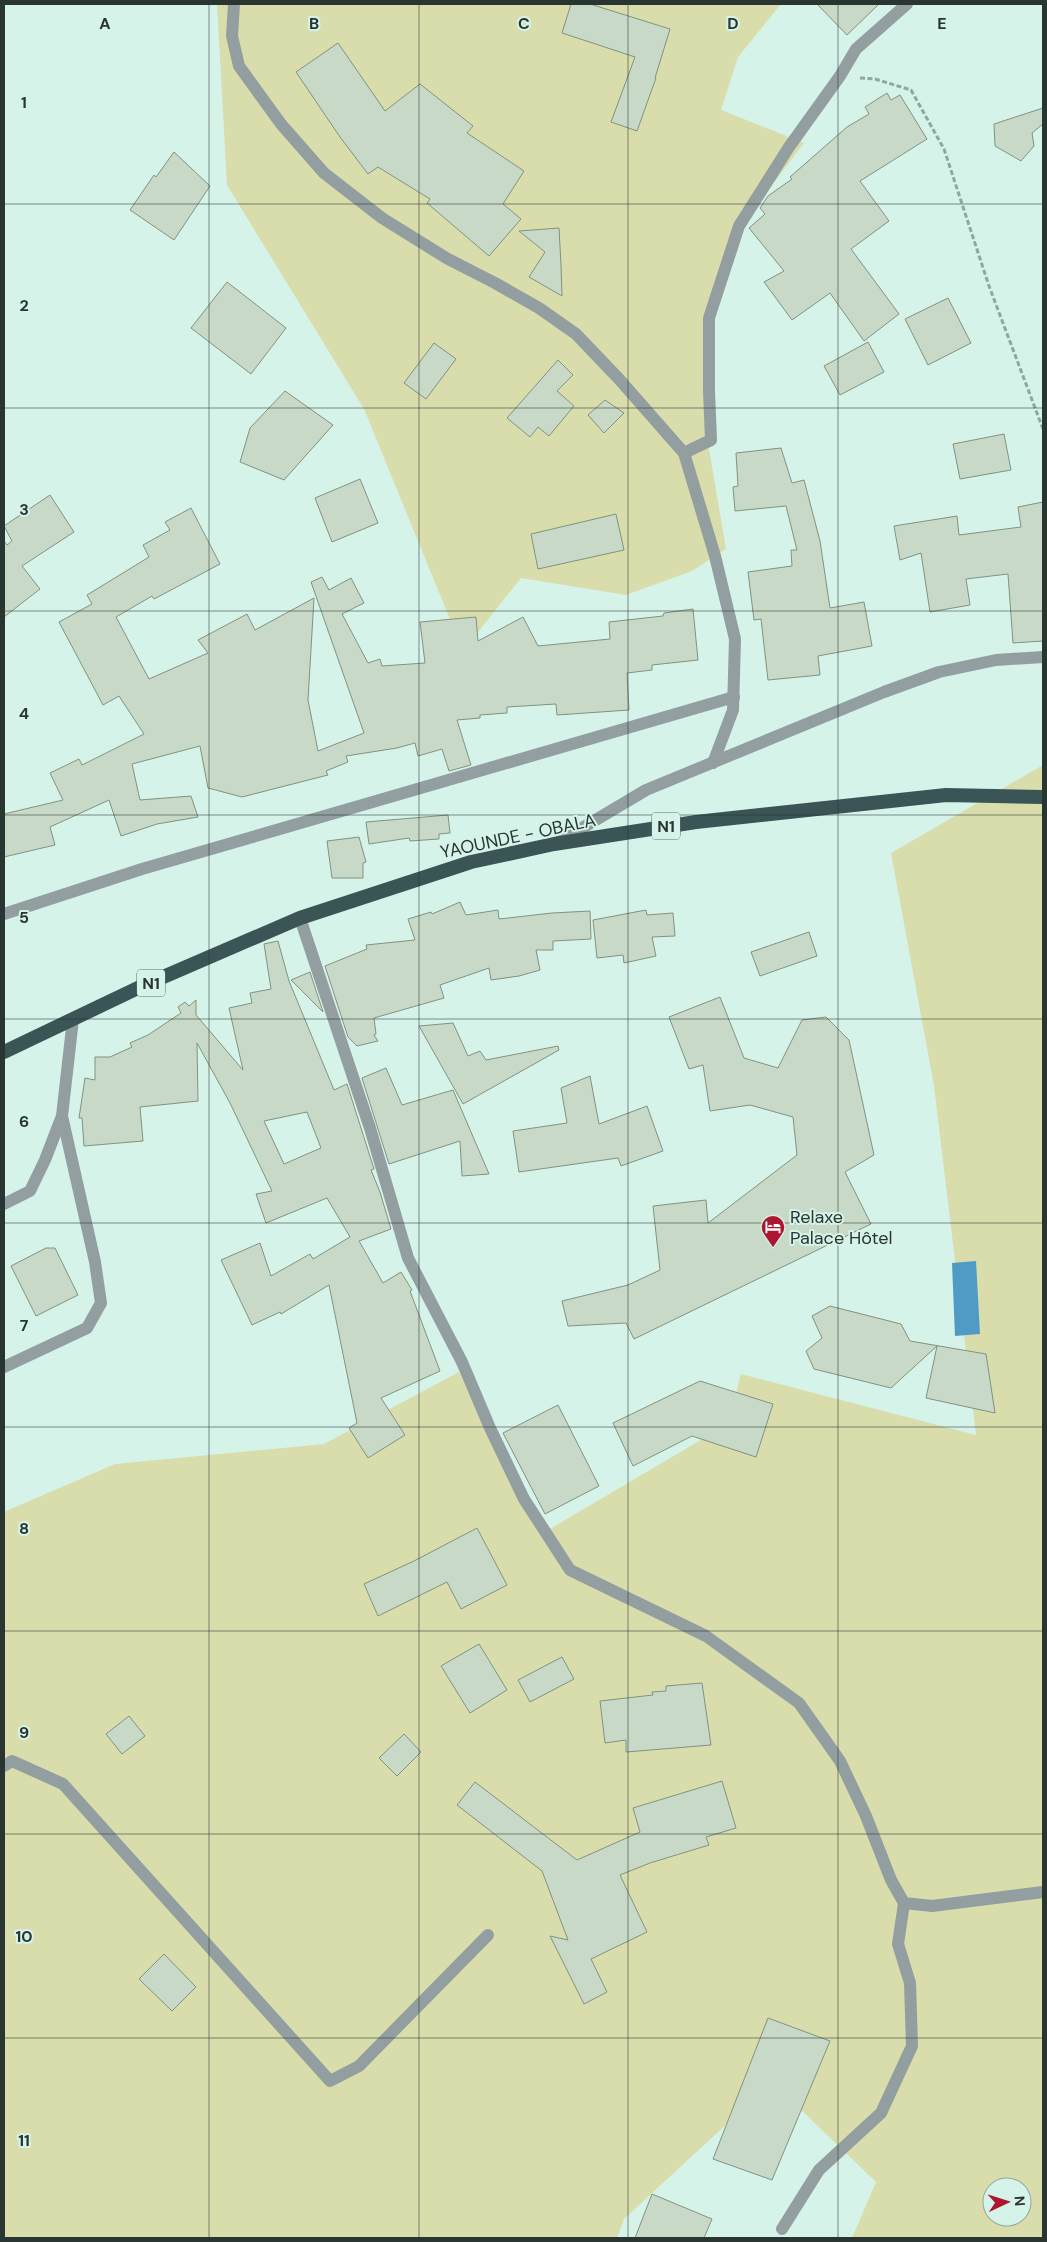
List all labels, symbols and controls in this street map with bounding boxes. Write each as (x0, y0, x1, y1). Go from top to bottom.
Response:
text: A (99, 13, 111, 34)
text: B (309, 13, 319, 34)
text: C (518, 13, 530, 34)
text: D (727, 13, 739, 34)
text: E (937, 13, 947, 34)
text: 1 (21, 92, 27, 113)
text: 2 (19, 295, 29, 316)
text: 3 (19, 499, 29, 520)
text: 4 (19, 703, 29, 724)
street label: YAOUNDE - OBALA (438, 808, 598, 864)
road number: N1 (652, 812, 680, 839)
text: 5 (19, 907, 29, 928)
road number: N1 (137, 970, 165, 996)
text: 6 (19, 1111, 29, 1132)
place label: Relaxe Palace Hôtel (790, 1205, 893, 1250)
hotel icon: Relaxe Palace Hôtel (760, 1214, 786, 1248)
text: 7 (20, 1315, 29, 1336)
text: 8 (19, 1518, 29, 1539)
text: 9 (19, 1722, 29, 1743)
text: 10 (15, 1926, 33, 1947)
text: 11 (18, 2130, 30, 2151)
north arrow (982, 2177, 1032, 2227)
text: N (1011, 2195, 1029, 2207)

